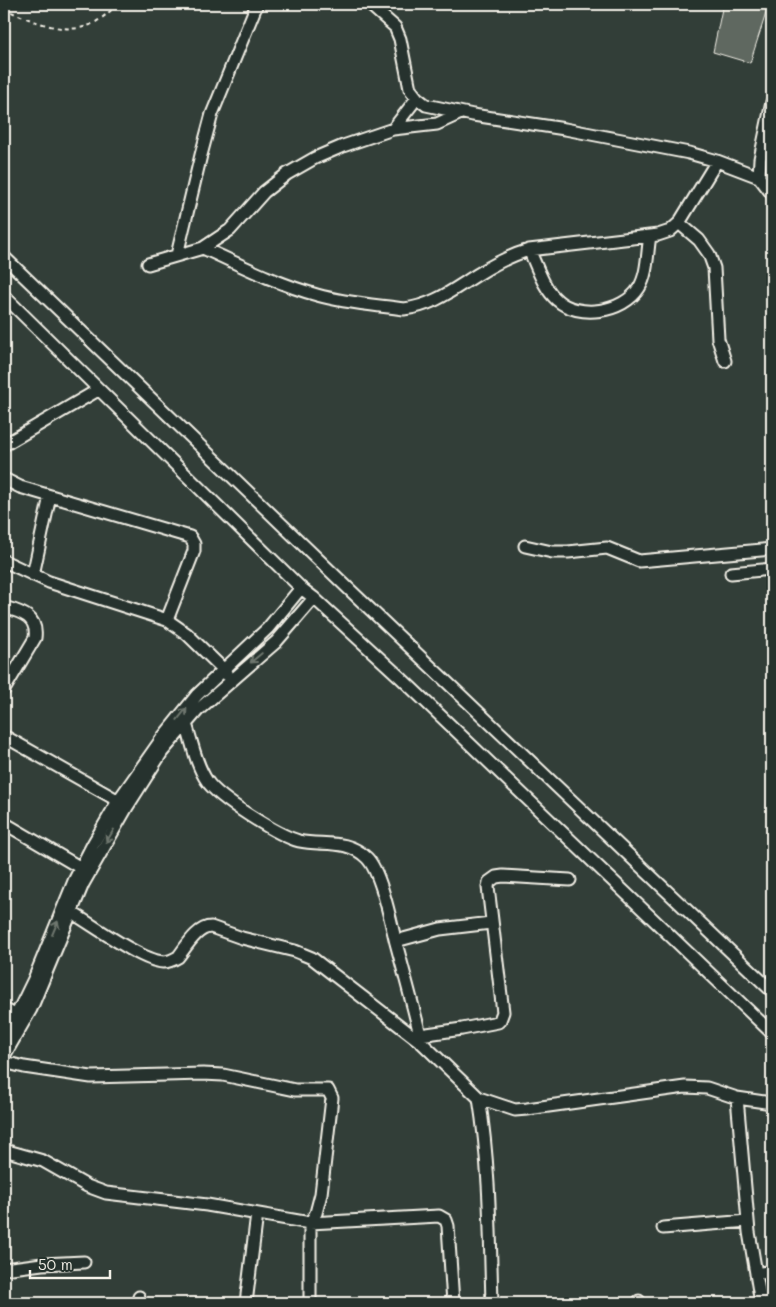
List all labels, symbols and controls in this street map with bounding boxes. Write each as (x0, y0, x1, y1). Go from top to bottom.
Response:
one-way arrow (250, 653, 263, 664)
one-way arrow (176, 708, 187, 721)
one-way arrow (104, 829, 114, 843)
one-way arrow (51, 921, 61, 936)
scale bar (30, 1247, 110, 1279)
text: 50 m (38, 1254, 73, 1274)

